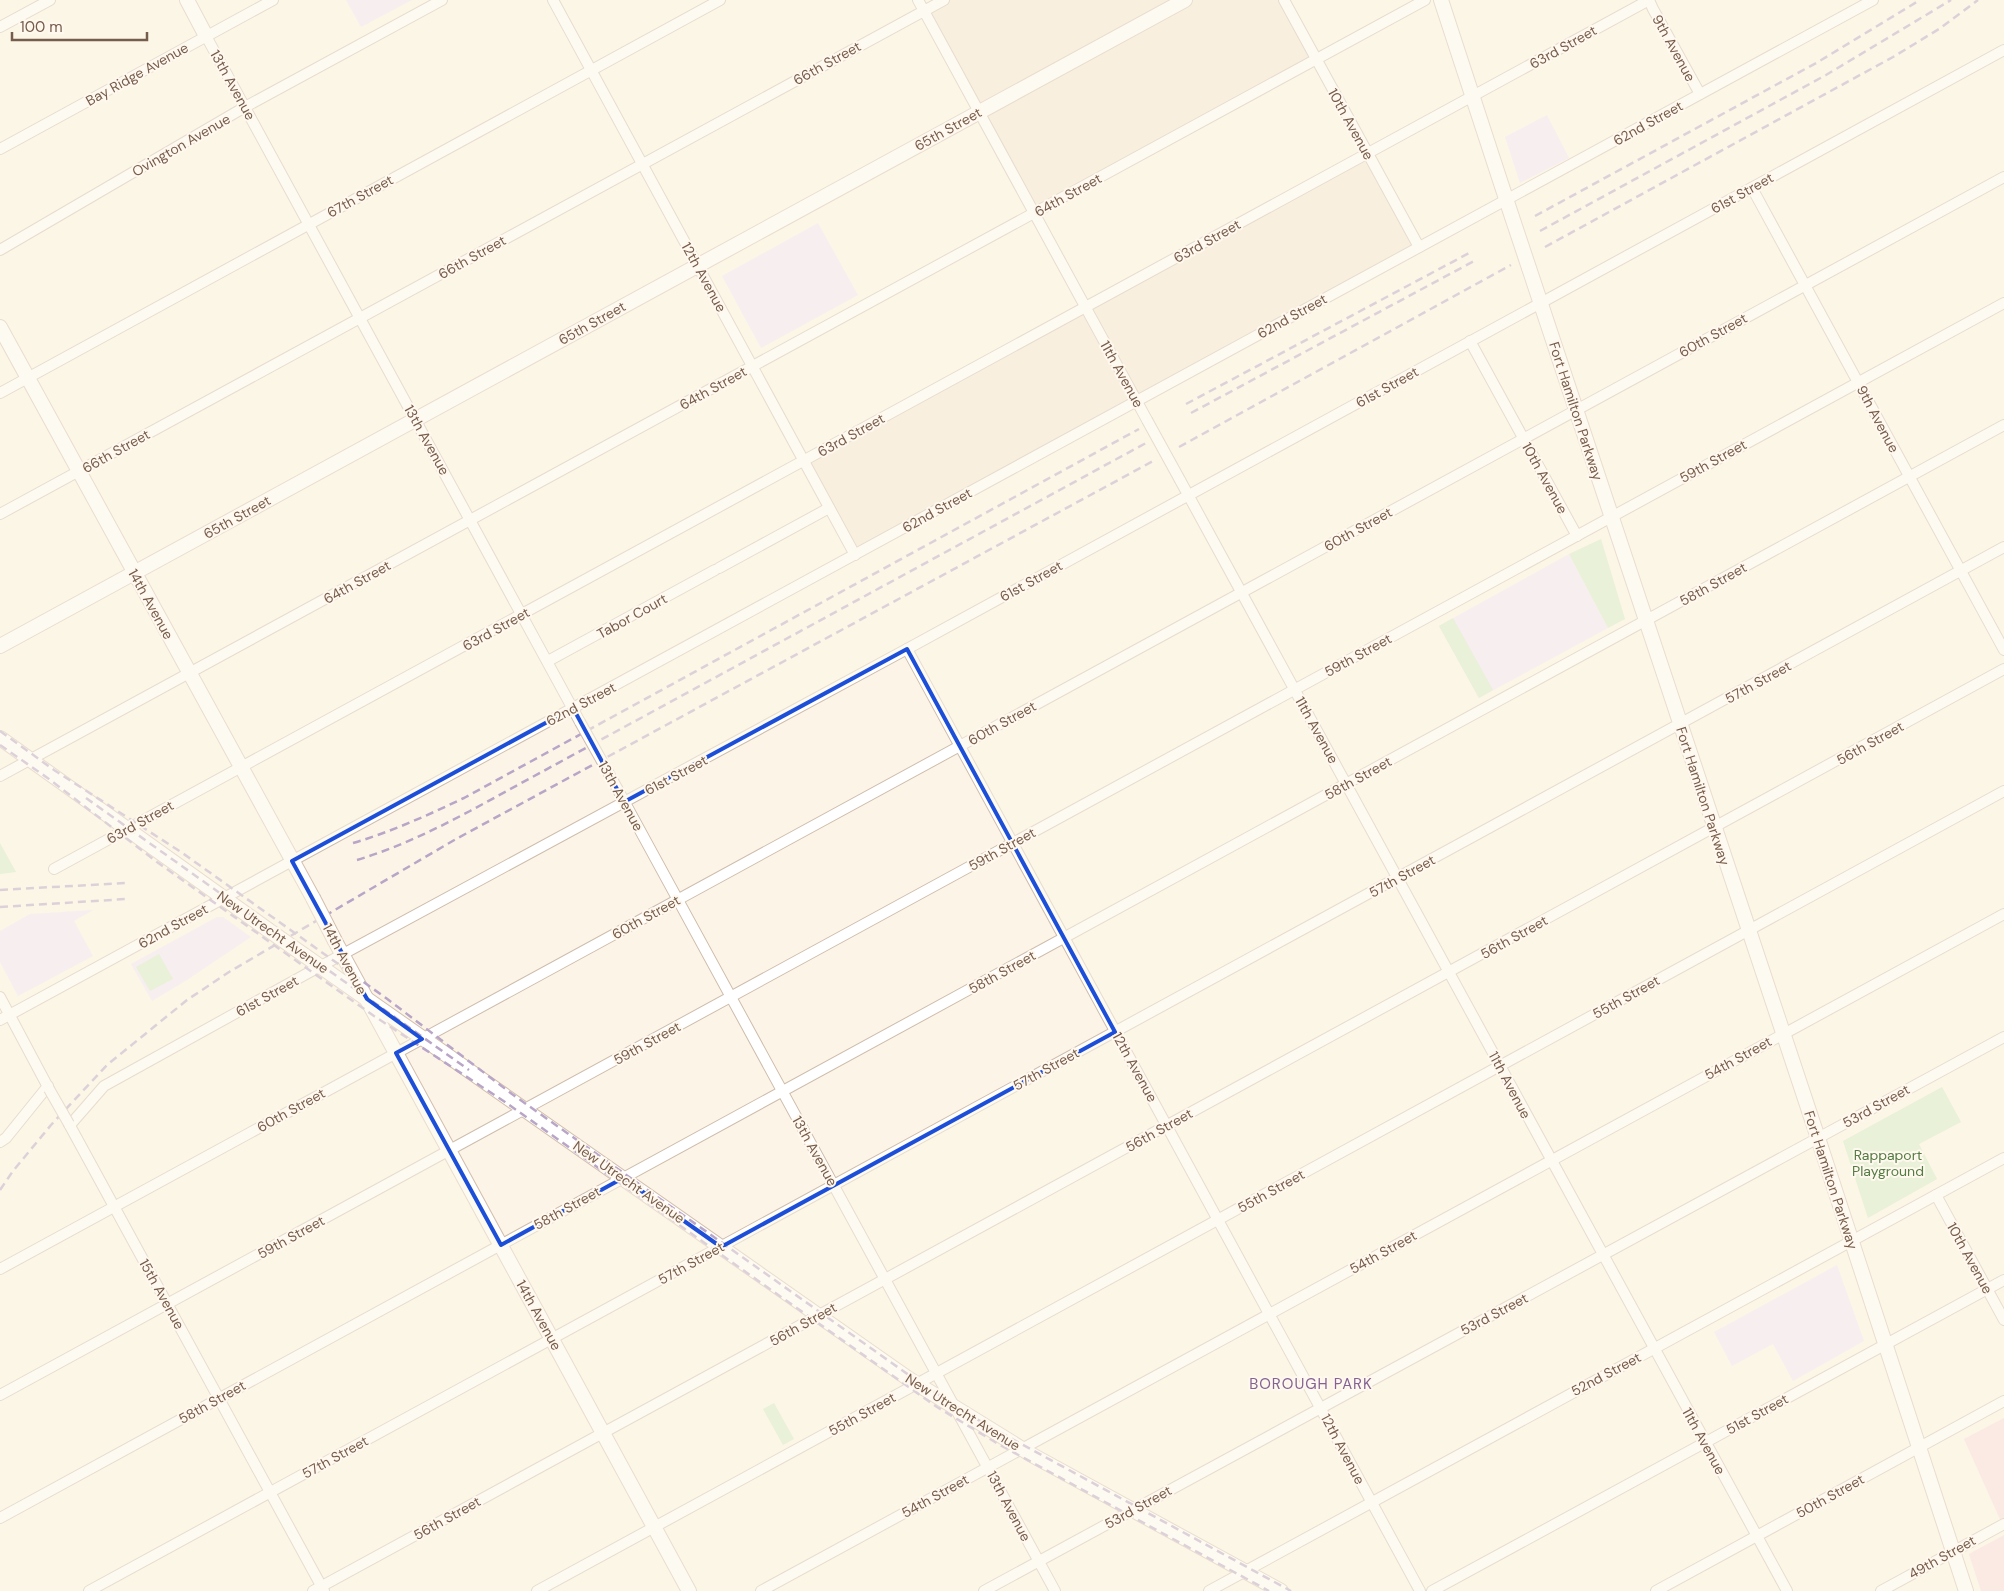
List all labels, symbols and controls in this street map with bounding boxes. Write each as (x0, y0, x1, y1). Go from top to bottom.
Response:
scale bar (12, 10, 148, 42)
street label: 9th Avenue (1648, 11, 1700, 85)
text: 100 m (20, 17, 63, 37)
street label: 63rd Street (1526, 21, 1600, 73)
street label: 66th Street (790, 37, 864, 89)
street label: Bay Ridge Avenue (83, 38, 192, 110)
street label: 13th Avenue (206, 47, 260, 123)
street label: 10th Avenue (1324, 85, 1378, 163)
street label: 62nd Street (1610, 97, 1686, 149)
street label: 65th Street (911, 103, 985, 155)
street label: Ovington Avenue (129, 110, 233, 180)
street label: 61st Street (1708, 168, 1776, 218)
street label: 64th Street (1031, 169, 1105, 221)
street label: 67th Street (324, 170, 396, 222)
street label: 63rd Street (1170, 215, 1244, 267)
street label: 66th Street (435, 231, 509, 283)
street label: 12th Avenue (677, 239, 731, 315)
street label: 62nd Street (1254, 290, 1330, 342)
street label: 65th Street (555, 297, 629, 349)
street label: 60th Street (1676, 309, 1750, 361)
street label: 11th Avenue (1096, 337, 1148, 411)
street label: Fort Hamilton Parkway (1545, 339, 1607, 483)
street label: 64th Street (676, 362, 750, 414)
street label: 61st Street (1353, 362, 1421, 412)
street label: 9th Avenue (1853, 382, 1903, 456)
street label: 13th Avenue (400, 402, 454, 478)
street label: 63rd Street (814, 409, 888, 461)
street label: 66th Street (79, 425, 153, 477)
street label: 59th Street (1676, 435, 1750, 487)
street label: 10th Avenue (1518, 439, 1572, 517)
street label: 62nd Street (899, 484, 975, 536)
street label: 65th Street (200, 491, 274, 543)
street label: 60th Street (1321, 503, 1395, 555)
street label: 64th Street (320, 556, 394, 608)
street label: 61st Street (997, 556, 1065, 606)
street label: 58th Street (1676, 558, 1750, 610)
street label: 14th Avenue (124, 566, 178, 642)
street label: Tabor Court (594, 589, 670, 643)
street label: 63rd Street (459, 603, 533, 655)
street label: 59th Street (1321, 629, 1395, 681)
street label: 57th Street (1722, 657, 1794, 707)
street label: 62nd Street (543, 678, 619, 730)
street label: 11th Avenue (1291, 693, 1343, 767)
street label: 60th Street (965, 697, 1039, 749)
street label: 56th Street (1833, 717, 1907, 769)
street label: Fort Hamilton Parkway (1672, 724, 1734, 868)
street label: 61st Street (641, 751, 711, 799)
street label: 58th Street (1321, 752, 1395, 804)
street label: 13th Avenue (594, 758, 648, 834)
street label: 63rd Street (103, 796, 177, 848)
street label: 59th Street (965, 823, 1039, 875)
street label: 57th Street (1366, 851, 1438, 901)
street label: New Utrecht Avenue (214, 887, 332, 977)
street label: 60th Street (609, 891, 683, 943)
street label: 62nd Street (135, 900, 211, 952)
street label: 56th Street (1477, 911, 1551, 963)
street label: 14th Avenue (319, 920, 371, 998)
street label: 58th Street (965, 946, 1039, 998)
street label: 61st Street (233, 971, 301, 1021)
street label: 55th Street (1589, 971, 1663, 1023)
street label: 59th Street (610, 1017, 684, 1069)
street label: 12th Avenue (1108, 1029, 1162, 1105)
street label: 54th Street (1701, 1032, 1775, 1084)
street label: 57th Street (1010, 1044, 1082, 1094)
street label: 11th Avenue (1485, 1048, 1535, 1122)
street label: 53rd Street (1839, 1080, 1913, 1132)
street label: 60th Street (254, 1084, 328, 1136)
street label: 56th Street (1122, 1104, 1196, 1156)
street label: Fort Hamilton Parkway (1800, 1108, 1862, 1252)
street label: 13th Avenue (788, 1113, 842, 1189)
street label: New Utrecht Avenue (570, 1137, 688, 1227)
park label: Rappaport Playground (1852, 1146, 1924, 1180)
street label: 55th Street (1234, 1165, 1308, 1217)
street label: 58th Street (530, 1182, 604, 1234)
street label: 59th Street (254, 1211, 328, 1263)
street label: 10th Avenue (1943, 1219, 1997, 1297)
street label: 54th Street (1346, 1226, 1420, 1278)
street label: 57th Street (655, 1238, 727, 1288)
street label: 15th Avenue (135, 1256, 189, 1332)
street label: 14th Avenue (512, 1277, 566, 1353)
street label: 53rd Street (1457, 1289, 1531, 1339)
street label: 56th Street (766, 1298, 840, 1350)
street label: 52nd Street (1568, 1348, 1644, 1400)
street label: New Utrecht Avenue (902, 1369, 1024, 1455)
district label: BOROUGH PARK (1249, 1374, 1373, 1394)
street label: 58th Street (175, 1376, 249, 1428)
street label: 55th Street (825, 1388, 899, 1440)
street label: 51st Street (1723, 1390, 1791, 1438)
street label: 11th Avenue (1678, 1404, 1730, 1478)
street label: 12th Avenue (1317, 1411, 1369, 1487)
street label: 57th Street (299, 1432, 371, 1482)
street label: 13th Avenue (983, 1468, 1035, 1544)
street label: 54th Street (898, 1470, 972, 1522)
street label: 50th Street (1793, 1470, 1867, 1522)
street label: 53rd Street (1101, 1481, 1175, 1533)
street label: 56th Street (410, 1492, 484, 1544)
street label: 49th Street (1905, 1531, 1979, 1583)

